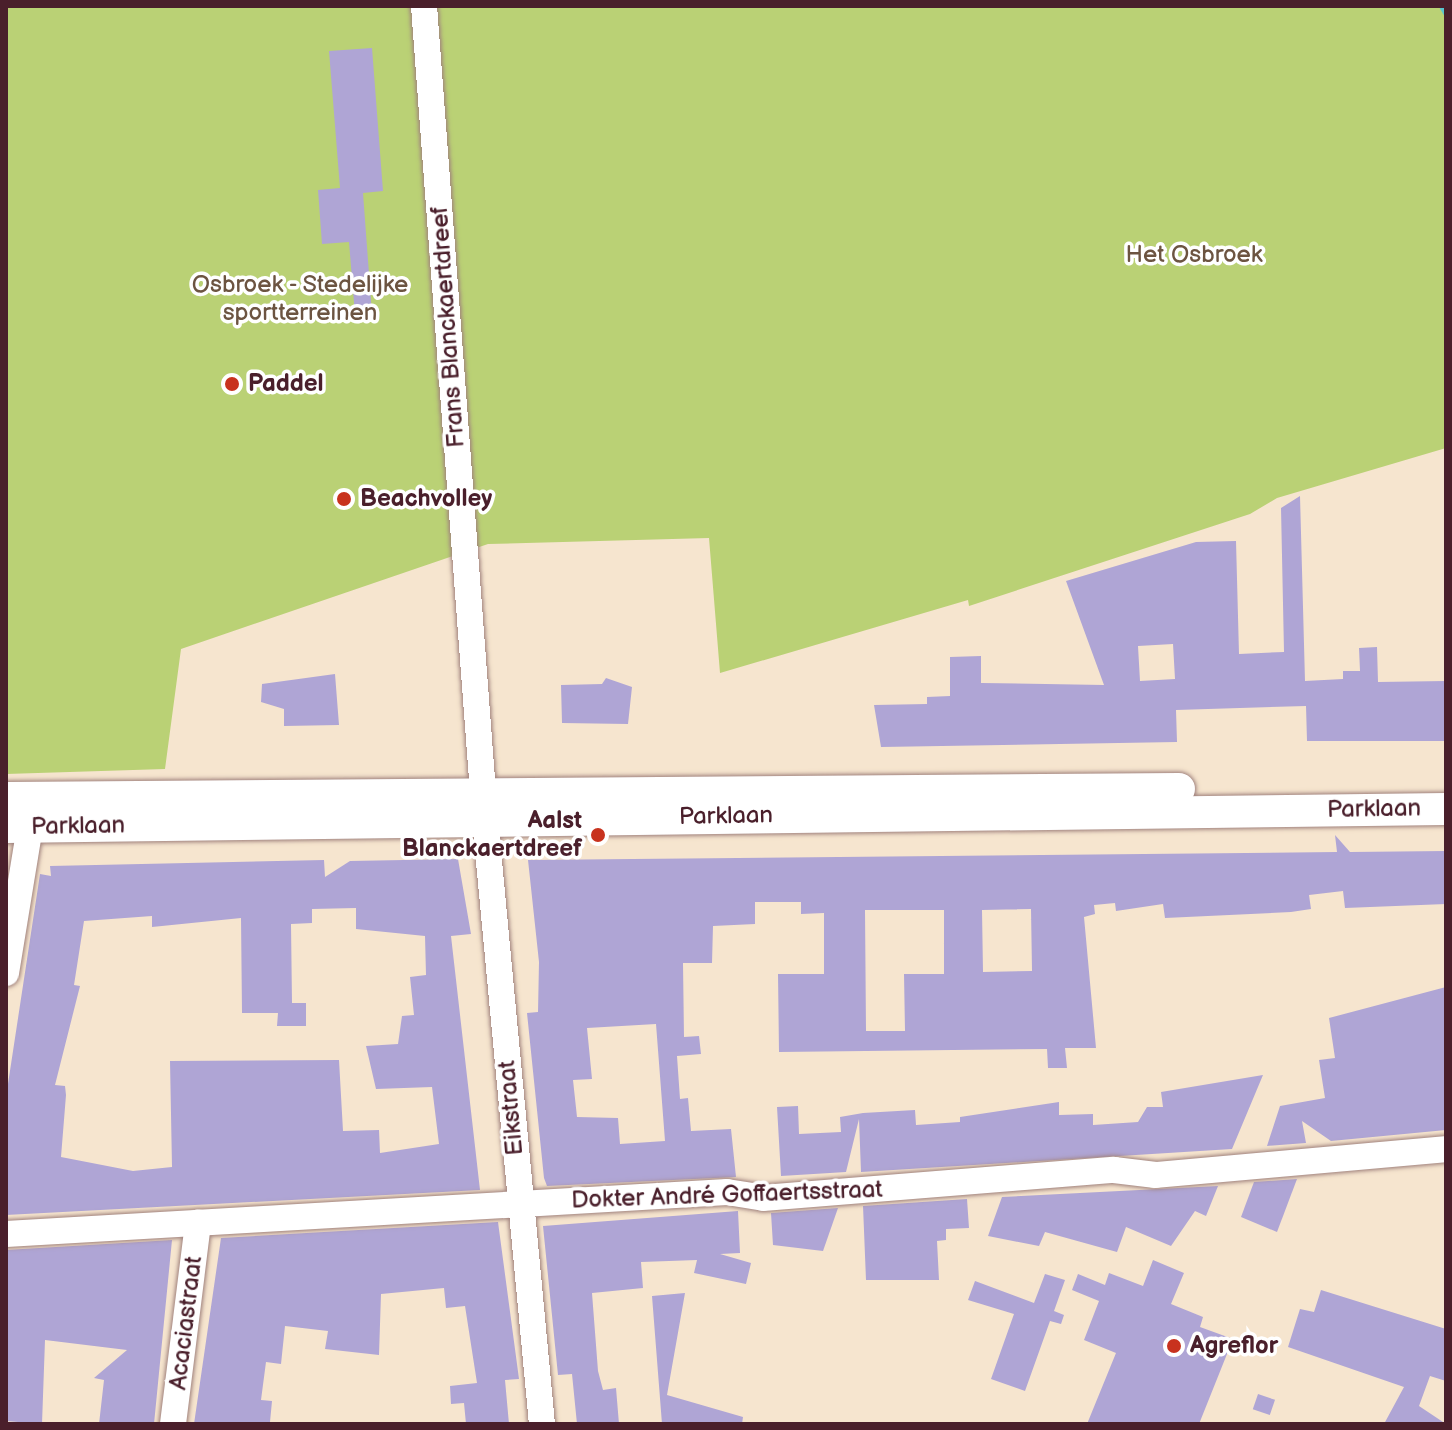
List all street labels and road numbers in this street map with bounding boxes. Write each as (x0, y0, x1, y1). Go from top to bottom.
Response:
street label: Frans Blanckaertdreef (425, 205, 471, 449)
street label: Parklaan (1327, 794, 1421, 824)
street label: Parklaan (679, 801, 773, 831)
street label: Parklaan (31, 811, 125, 841)
street label: Eikstraat (493, 1059, 529, 1157)
street label: Dokter André Goffaertsstraat (571, 1175, 883, 1215)
street label: Acaciastraat (164, 1255, 208, 1391)

